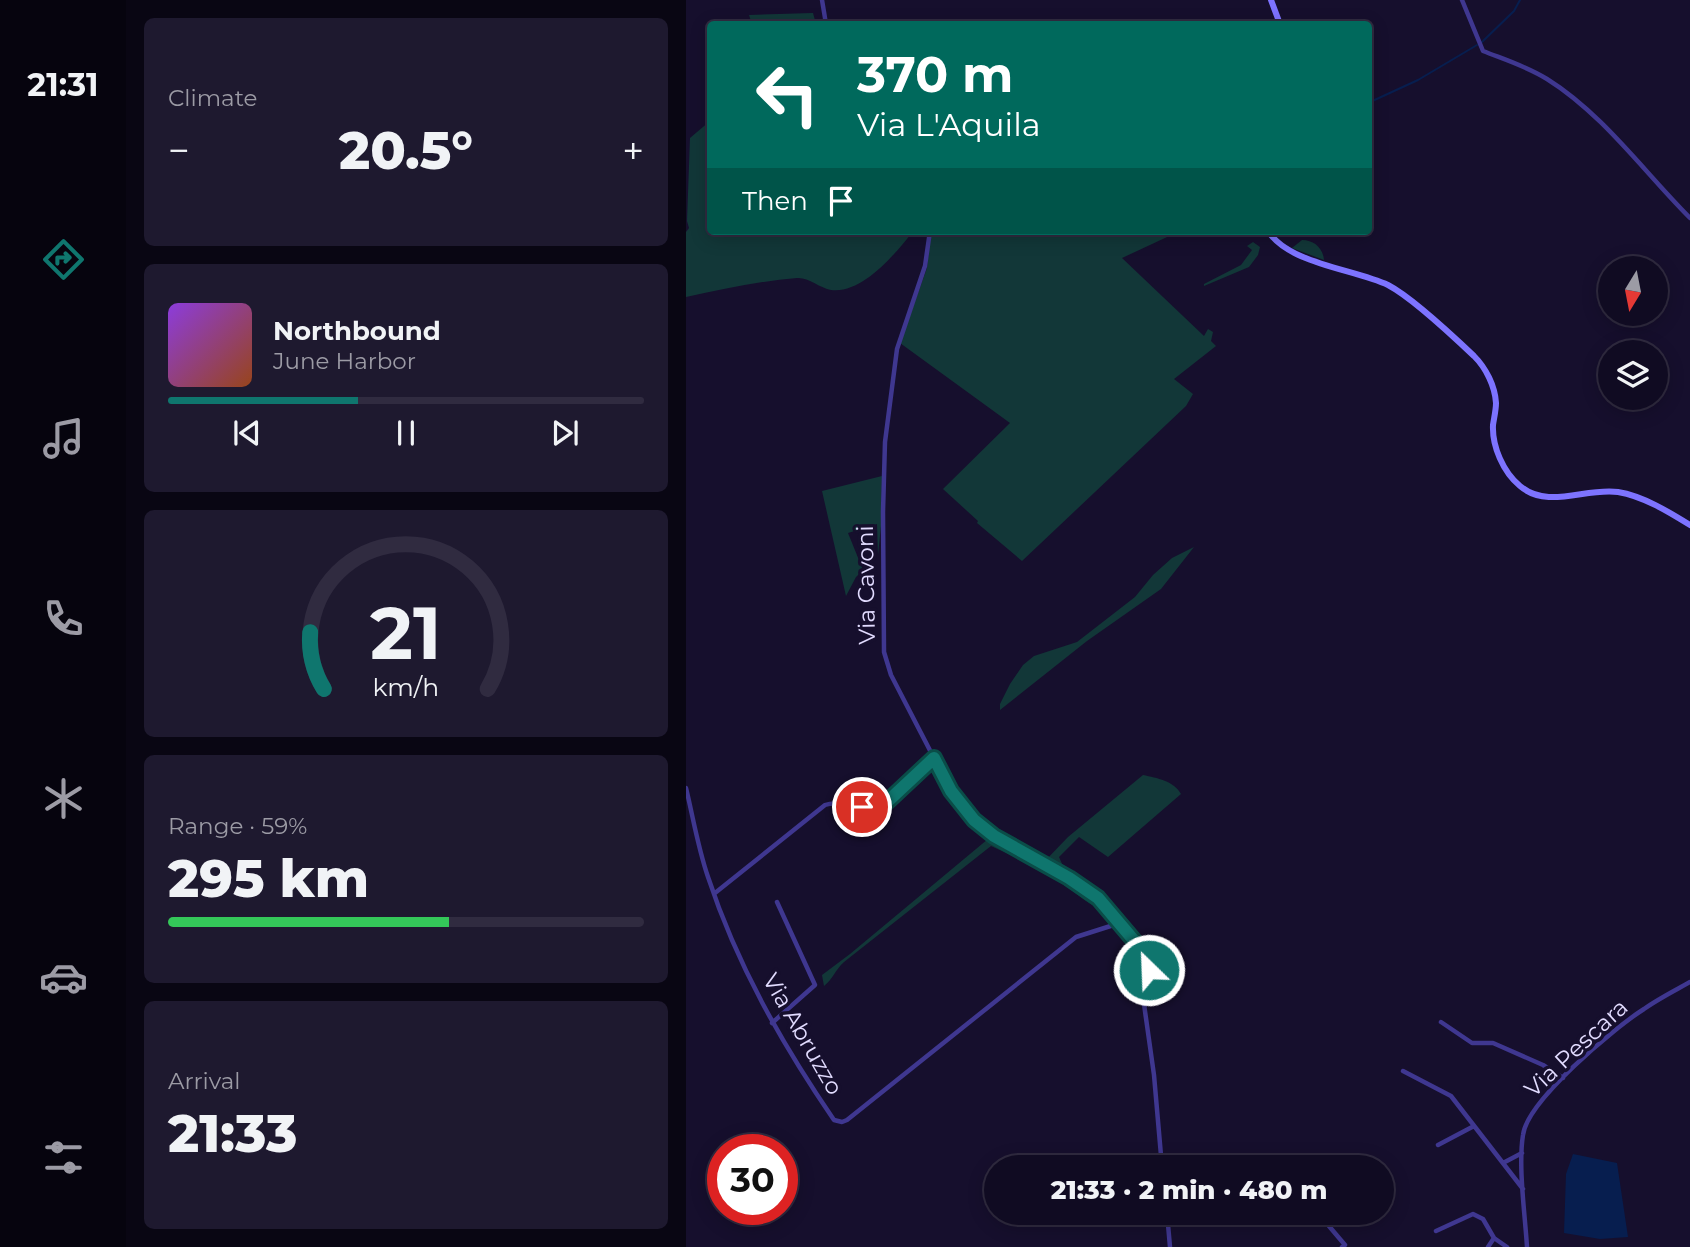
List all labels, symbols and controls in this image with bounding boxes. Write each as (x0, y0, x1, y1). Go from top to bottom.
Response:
text: 370 m (857, 45, 1014, 104)
icon: left (742, 49, 833, 140)
text: 21:31 (27, 65, 99, 104)
text: Climate (168, 84, 257, 112)
text: Via L'Aquila (857, 105, 1041, 144)
text: 20.5° (339, 119, 473, 182)
text: − (168, 127, 190, 174)
text: + (622, 127, 644, 174)
icon: arrive (822, 182, 860, 220)
text: Then (742, 185, 808, 217)
icon: directions (39, 235, 88, 284)
north arrow (1598, 256, 1668, 326)
map controls (1598, 256, 1668, 410)
text: Northbound (273, 315, 441, 347)
button: layers (1598, 340, 1668, 410)
text: June Harbor (273, 347, 416, 375)
icon: music (39, 414, 88, 463)
icon: previous (228, 414, 266, 452)
icon: pause (387, 414, 425, 452)
icon: next (546, 414, 584, 452)
street label: Via Cavoni (851, 525, 881, 645)
text: 21 (370, 590, 442, 678)
icon: phone (39, 594, 88, 643)
text: km/h (373, 672, 439, 702)
icon: climate (39, 774, 88, 823)
pin (832, 777, 892, 837)
icon: arrive (843, 788, 881, 826)
text: Range · 59% (168, 812, 307, 840)
text: 295 km (168, 847, 369, 910)
position arrow (1112, 933, 1186, 1007)
icon: car (39, 953, 88, 1002)
street label: Via Abruzzo (757, 968, 849, 1100)
street label: Via Pescara (1518, 993, 1634, 1103)
text: Arrival (168, 1067, 241, 1095)
text: 21:33 (168, 1102, 297, 1165)
icon: filters (39, 1133, 88, 1182)
speed limit sign: 30 (707, 1134, 798, 1225)
text: 21:33 · 2 min · 480 m (1051, 1174, 1327, 1206)

